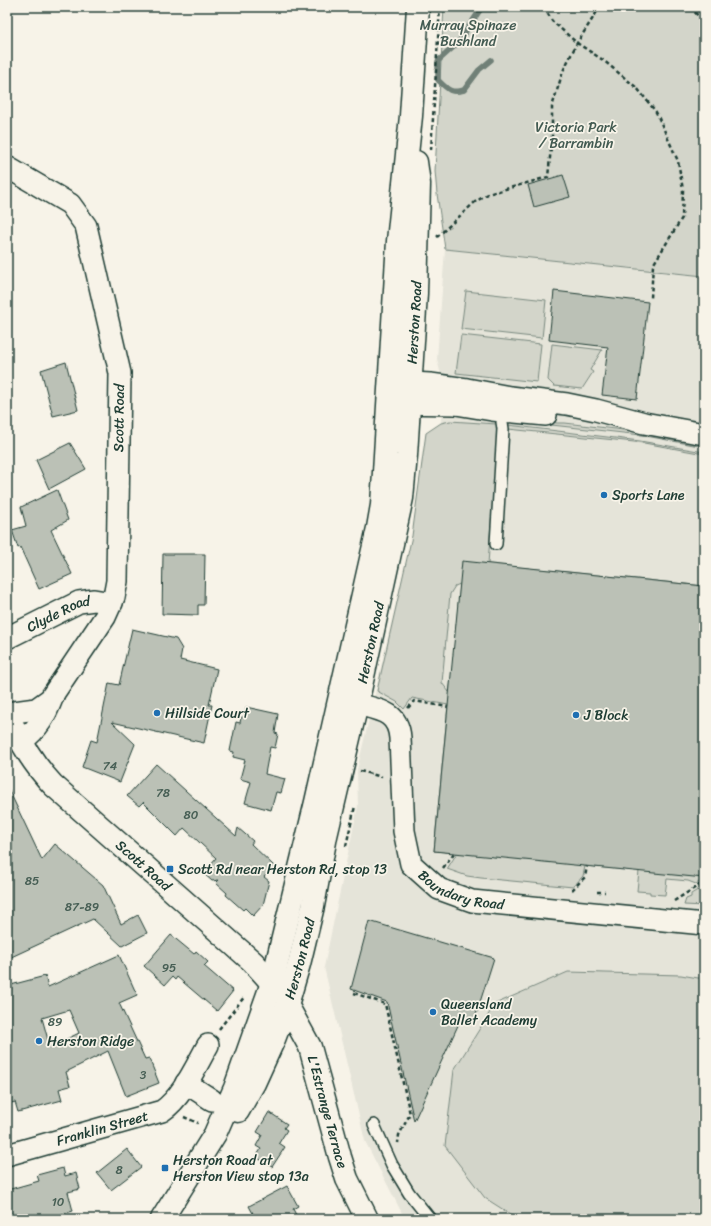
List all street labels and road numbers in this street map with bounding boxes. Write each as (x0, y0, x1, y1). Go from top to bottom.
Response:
street label: Herston Road (399, 279, 429, 365)
street label: Scott Road (106, 382, 132, 452)
street label: Clyde Road (22, 588, 93, 639)
street label: Herston Road (349, 598, 392, 686)
street label: Scott Road (110, 833, 179, 898)
street label: Boundary Road (412, 863, 507, 917)
street label: Herston Road (277, 914, 323, 1002)
street label: L'Estrange Terrace (300, 1052, 355, 1172)
street label: Franklin Street (53, 1103, 151, 1153)

